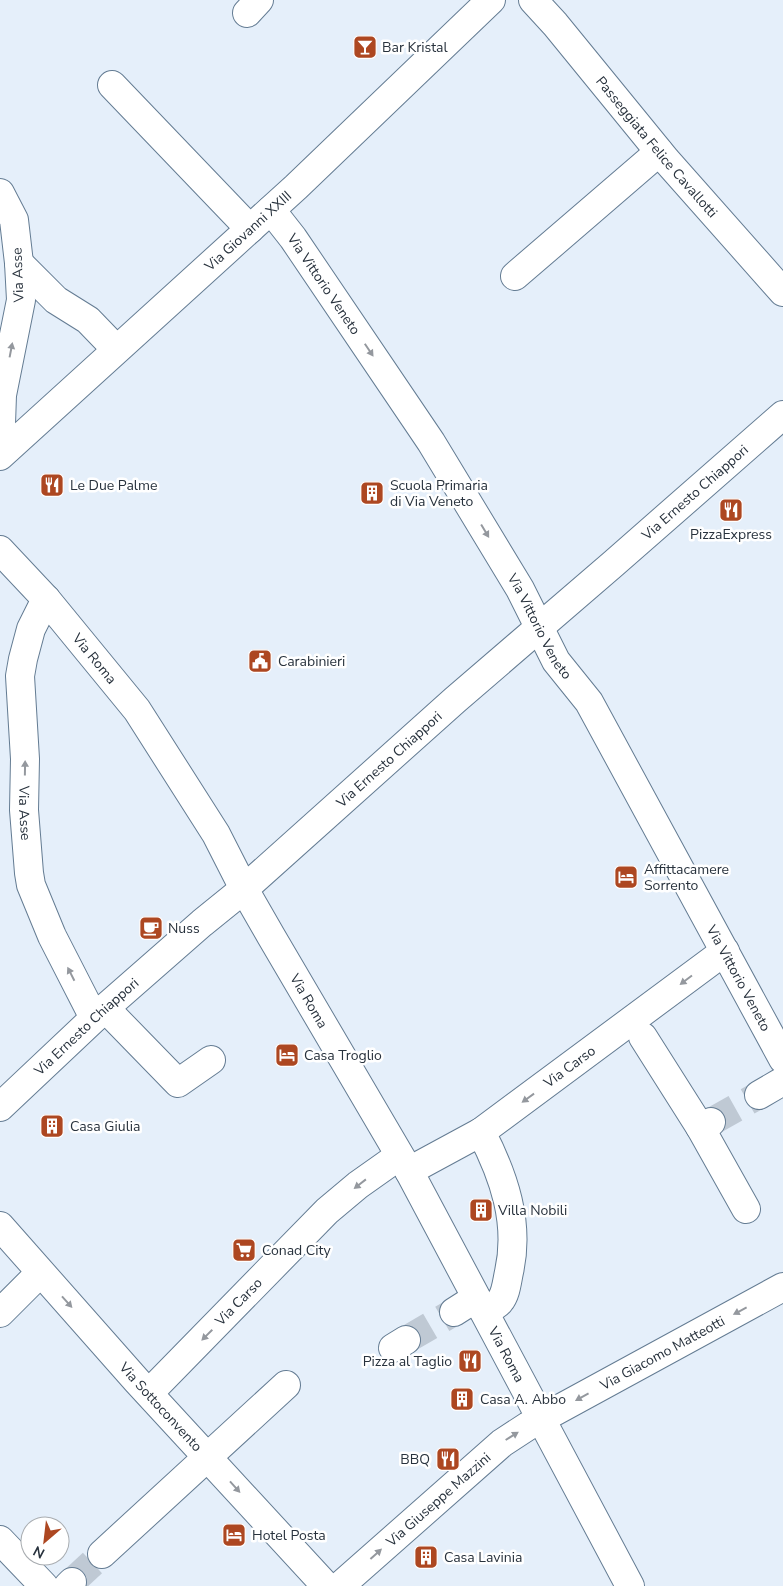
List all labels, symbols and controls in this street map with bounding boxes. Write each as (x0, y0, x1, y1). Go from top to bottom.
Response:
bar icon: Bar Kristal (352, 34, 378, 60)
place label: Bar Kristal (382, 38, 448, 57)
street label: Passeggiata Felice Cavallotti (592, 72, 722, 221)
street label: Via Giovanni XXIII (200, 186, 295, 276)
street label: Via Vittorio Veneto (282, 229, 365, 338)
street label: Via Asse (8, 247, 28, 304)
one-way arrow (7, 342, 15, 357)
one-way arrow (364, 344, 374, 357)
street label: Via Ernesto Chiappori (637, 440, 752, 545)
restaurant icon: Le Due Palme (39, 472, 65, 498)
place label: Le Due Palme (70, 476, 157, 495)
place label: Scuola Primaria di Via Veneto (390, 476, 488, 511)
building icon: Scuola Primaria di Via Veneto (359, 480, 385, 506)
restaurant icon: PizzaExpress (718, 497, 744, 523)
one-way arrow (481, 524, 490, 537)
place label: PizzaExpress (690, 525, 772, 544)
street label: Via Vittorio Veneto (503, 569, 577, 683)
street label: Via Roma (68, 628, 121, 688)
public building icon: Carabinieri (247, 648, 273, 674)
place label: Carabinieri (278, 652, 345, 671)
street label: Via Ernesto Chiappori (331, 707, 446, 812)
one-way arrow (21, 760, 29, 776)
street label: Via Asse (14, 784, 36, 841)
place label: Affittacamere Sorrento (644, 860, 729, 895)
hotel icon: Affittacamere Sorrento (613, 864, 639, 890)
cafe icon: Nuss (138, 915, 164, 941)
place label: Nuss (168, 919, 200, 938)
street label: Via Vittorio Veneto (702, 921, 776, 1035)
one-way arrow (67, 967, 75, 981)
street label: Via Roma (285, 969, 333, 1032)
street label: Via Ernesto Chiappori (29, 973, 143, 1080)
one-way arrow (679, 975, 693, 985)
street label: Via Carso (539, 1041, 599, 1093)
hotel icon: Casa Troglio (274, 1042, 300, 1068)
place label: Casa Troglio (304, 1046, 382, 1065)
one-way arrow (521, 1093, 535, 1103)
building icon: Casa Giulia (39, 1113, 65, 1139)
place label: Casa Giulia (70, 1117, 140, 1136)
one-way arrow (354, 1179, 367, 1190)
building icon: Villa Nobili (468, 1197, 494, 1223)
place label: Villa Nobili (497, 1201, 567, 1220)
supermarket icon: Conad City (231, 1237, 257, 1263)
place label: Conad City (262, 1241, 332, 1260)
street label: Via Carso (210, 1273, 266, 1330)
one-way arrow (61, 1296, 72, 1309)
one-way arrow (733, 1306, 747, 1315)
street label: Via Giacomo Matteotti (596, 1311, 728, 1395)
street label: Via Roma (484, 1322, 529, 1386)
one-way arrow (201, 1329, 213, 1341)
restaurant icon: Pizza al Taglio (457, 1348, 483, 1374)
place label: Pizza al Taglio (363, 1352, 452, 1371)
street label: Via Sottoconvento (114, 1357, 207, 1456)
building icon: Casa A. Abbo (449, 1386, 475, 1412)
place label: Casa A. Abbo (480, 1390, 566, 1409)
one-way arrow (575, 1392, 589, 1401)
one-way arrow (506, 1431, 519, 1441)
restaurant icon: BBQ (435, 1446, 461, 1472)
street label: Via Giuseppe Mazzini (381, 1448, 495, 1551)
place label: BBQ (400, 1450, 430, 1469)
one-way arrow (230, 1480, 241, 1493)
north arrow (20, 1516, 70, 1566)
hotel icon: Hotel Posta (221, 1522, 247, 1548)
place label: Hotel Posta (252, 1526, 326, 1545)
text: N (30, 1541, 48, 1563)
building icon: Casa Lavinia (413, 1544, 439, 1570)
one-way arrow (370, 1548, 383, 1559)
place label: Casa Lavinia (444, 1548, 522, 1567)

